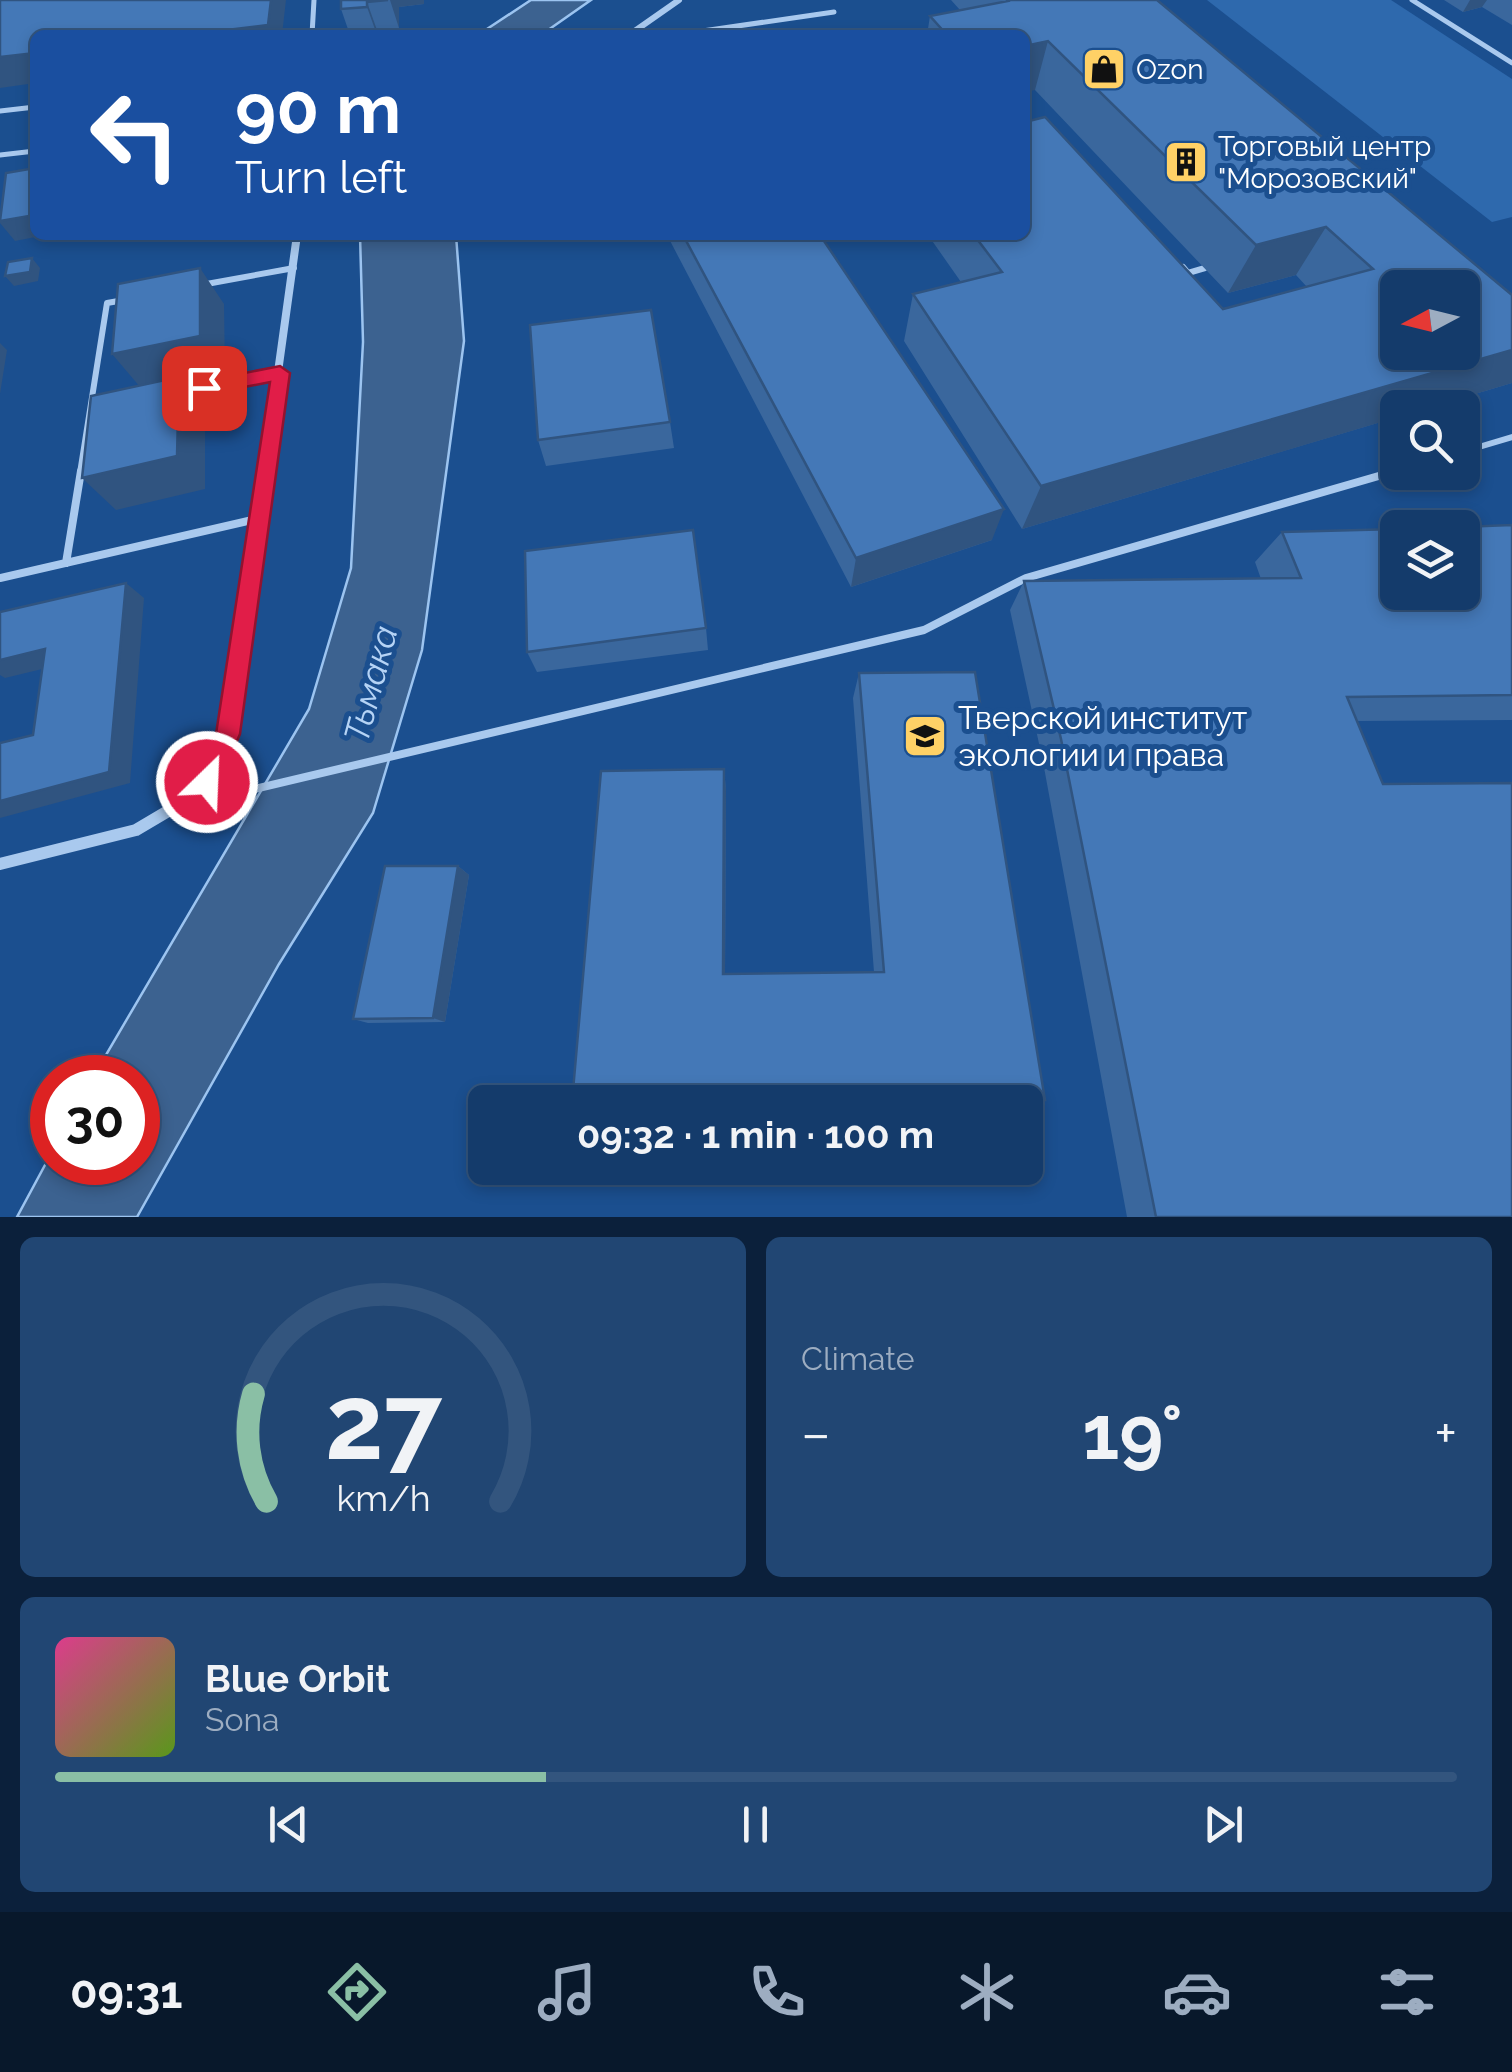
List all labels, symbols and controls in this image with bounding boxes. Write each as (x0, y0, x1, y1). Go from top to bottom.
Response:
shop icon: Ozon (1081, 46, 1127, 92)
place label: Ozon (1136, 53, 1203, 86)
text: 90 m (235, 67, 401, 149)
icon: left (70, 70, 200, 200)
place label: Торговый центр "Морозовский" (1218, 130, 1431, 195)
building icon: Торговый центр "Морозовский" (1163, 139, 1209, 185)
text: Turn left (235, 151, 407, 204)
north arrow (1380, 270, 1480, 370)
map controls (1380, 270, 1480, 610)
pin (162, 346, 247, 431)
icon: arrive (177, 361, 232, 416)
button: search (1380, 390, 1480, 490)
button: layers (1380, 510, 1480, 610)
water label: Тьмака (335, 621, 406, 746)
place label: Тверской институт экологии и права (958, 699, 1247, 773)
school or university icon: Тверской институт экологии и права (902, 713, 948, 759)
position arrow (155, 730, 259, 834)
speed limit sign: 30 (30, 1055, 160, 1185)
text: 09:32 · 1 min · 100 m (577, 1112, 934, 1157)
text: Climate (801, 1340, 915, 1377)
text: 27 (324, 1361, 442, 1483)
text: 19° (1082, 1388, 1183, 1477)
text: − (801, 1401, 831, 1466)
text: + (1434, 1401, 1457, 1466)
text: km/h (336, 1477, 430, 1519)
text: Blue Orbit (205, 1656, 390, 1701)
text: Sona (205, 1701, 280, 1738)
icon: previous (261, 1797, 316, 1852)
icon: pause (728, 1797, 783, 1852)
icon: next (1196, 1797, 1251, 1852)
icon: directions (322, 1957, 392, 2027)
icon: music (532, 1957, 602, 2027)
icon: phone (742, 1957, 812, 2027)
icon: climate (952, 1957, 1022, 2027)
icon: car (1162, 1957, 1232, 2027)
icon: filters (1372, 1957, 1442, 2027)
text: 09:31 (70, 1966, 183, 2019)

